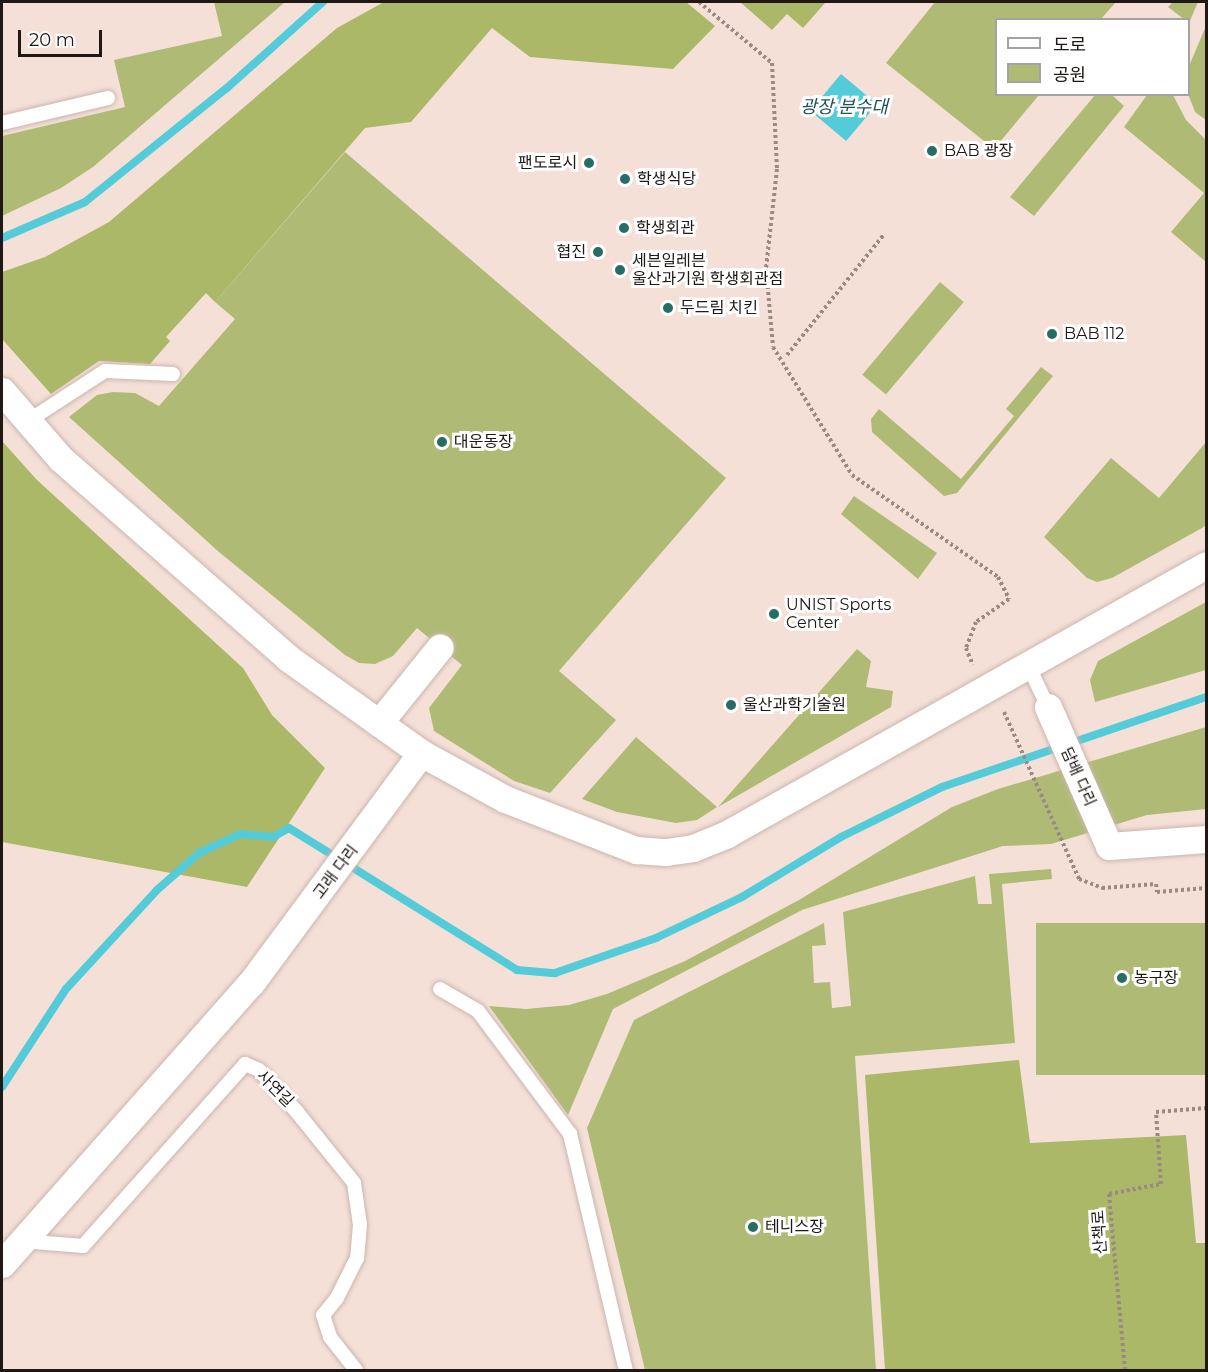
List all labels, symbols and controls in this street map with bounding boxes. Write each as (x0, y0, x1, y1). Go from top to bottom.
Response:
scale bar (21, 18, 105, 56)
legend (995, 18, 1190, 96)
text: 20 m (29, 29, 75, 51)
text: 도로 (1053, 34, 1086, 56)
text: 공원 (1053, 64, 1086, 86)
water label: 광장 분수대 (800, 96, 888, 118)
place label: BAB 광장 (944, 141, 1013, 161)
marker: BAB 광장 (925, 144, 939, 158)
place label: 팬도로시 (518, 153, 577, 173)
marker: 팬도로시 (582, 156, 596, 170)
place label: 학생식당 (637, 169, 696, 189)
marker: 학생식당 (618, 172, 632, 186)
place label: 학생회관 (636, 218, 695, 238)
marker: 학생회관 (617, 221, 631, 235)
place label: 협진 (557, 242, 586, 262)
marker: 협진 (591, 245, 605, 259)
place label: 세븐일레븐 울산과기원 학생회관점 (632, 251, 783, 289)
marker: 세븐일레븐 울산과기원 학생회관점 (613, 263, 627, 277)
place label: 두드림 치킨 (680, 298, 758, 318)
marker: 두드림 치킨 (661, 301, 675, 315)
place label: BAB 112 (1064, 324, 1124, 344)
marker: BAB 112 (1045, 327, 1059, 341)
place label: 대운동장 (454, 432, 513, 452)
marker: 대운동장 (435, 435, 449, 449)
place label: UNIST Sports Center (786, 595, 891, 633)
marker: UNIST Sports Center (767, 607, 781, 621)
place label: 울산과학기술원 (743, 695, 846, 715)
marker: 울산과학기술원 (724, 698, 738, 712)
street label: 담배 다리 (1056, 744, 1100, 810)
street label: 고래 다리 (309, 841, 363, 903)
place label: 농구장 (1134, 968, 1178, 988)
marker: 농구장 (1115, 971, 1129, 985)
street label: 사연길 (253, 1067, 297, 1111)
street label: 산책로 (1089, 1209, 1111, 1255)
place label: 테니스장 (765, 1217, 824, 1237)
marker: 테니스장 (746, 1220, 760, 1234)

